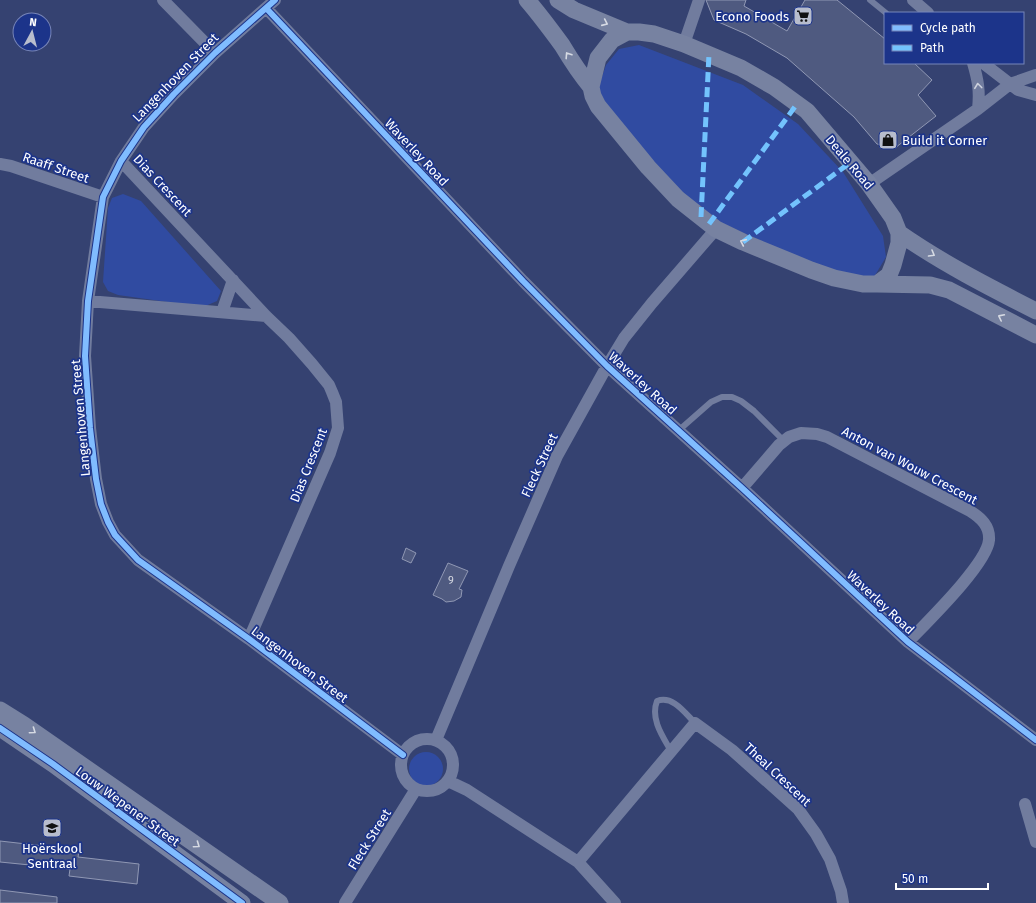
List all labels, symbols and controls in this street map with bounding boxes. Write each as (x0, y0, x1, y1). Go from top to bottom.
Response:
supermarket icon: Econo Foods (792, 5, 814, 27)
place label: Econo Foods (715, 9, 789, 24)
north arrow (12, 12, 52, 52)
legend (884, 12, 1024, 64)
text: N (29, 16, 38, 29)
one-way arrow (600, 18, 608, 26)
text: Cycle path (920, 21, 976, 35)
street label: Langenhoven Street (129, 30, 222, 125)
text: Path (920, 41, 944, 55)
one-way arrow (565, 52, 573, 59)
one-way arrow (974, 83, 983, 89)
street label: Waverley Road (382, 116, 452, 189)
shop icon: Build it Corner (877, 129, 899, 151)
street label: Deale Road (822, 132, 877, 193)
place label: Build it Corner (902, 133, 987, 148)
street label: Raaff Street (21, 149, 91, 186)
street label: Dias Crescent (130, 151, 195, 219)
one-way arrow (739, 239, 747, 247)
one-way arrow (928, 250, 935, 257)
one-way arrow (998, 315, 1005, 322)
street label: Waverley Road (606, 349, 680, 418)
street label: Langenhoven Street (68, 359, 93, 477)
street label: Anton van Wouw Crescent (839, 423, 980, 508)
street label: Dias Crescent (287, 426, 330, 504)
street label: Fleck Street (518, 431, 561, 499)
street label: Waverley Road (844, 567, 917, 637)
house number: 9 (448, 574, 454, 587)
street label: Langenhoven Street (248, 623, 351, 706)
one-way arrow (29, 726, 36, 734)
street label: Theal Crescent (741, 740, 814, 809)
street label: Louw Wepener Street (73, 764, 183, 849)
street label: Fleck Street (345, 806, 394, 872)
school or university icon: Hoërskool Sentraal (41, 817, 63, 839)
one-way arrow (193, 840, 200, 848)
place label: Hoërskool Sentraal (22, 841, 82, 871)
scale bar (896, 865, 988, 891)
text: 50 m (902, 872, 928, 886)

